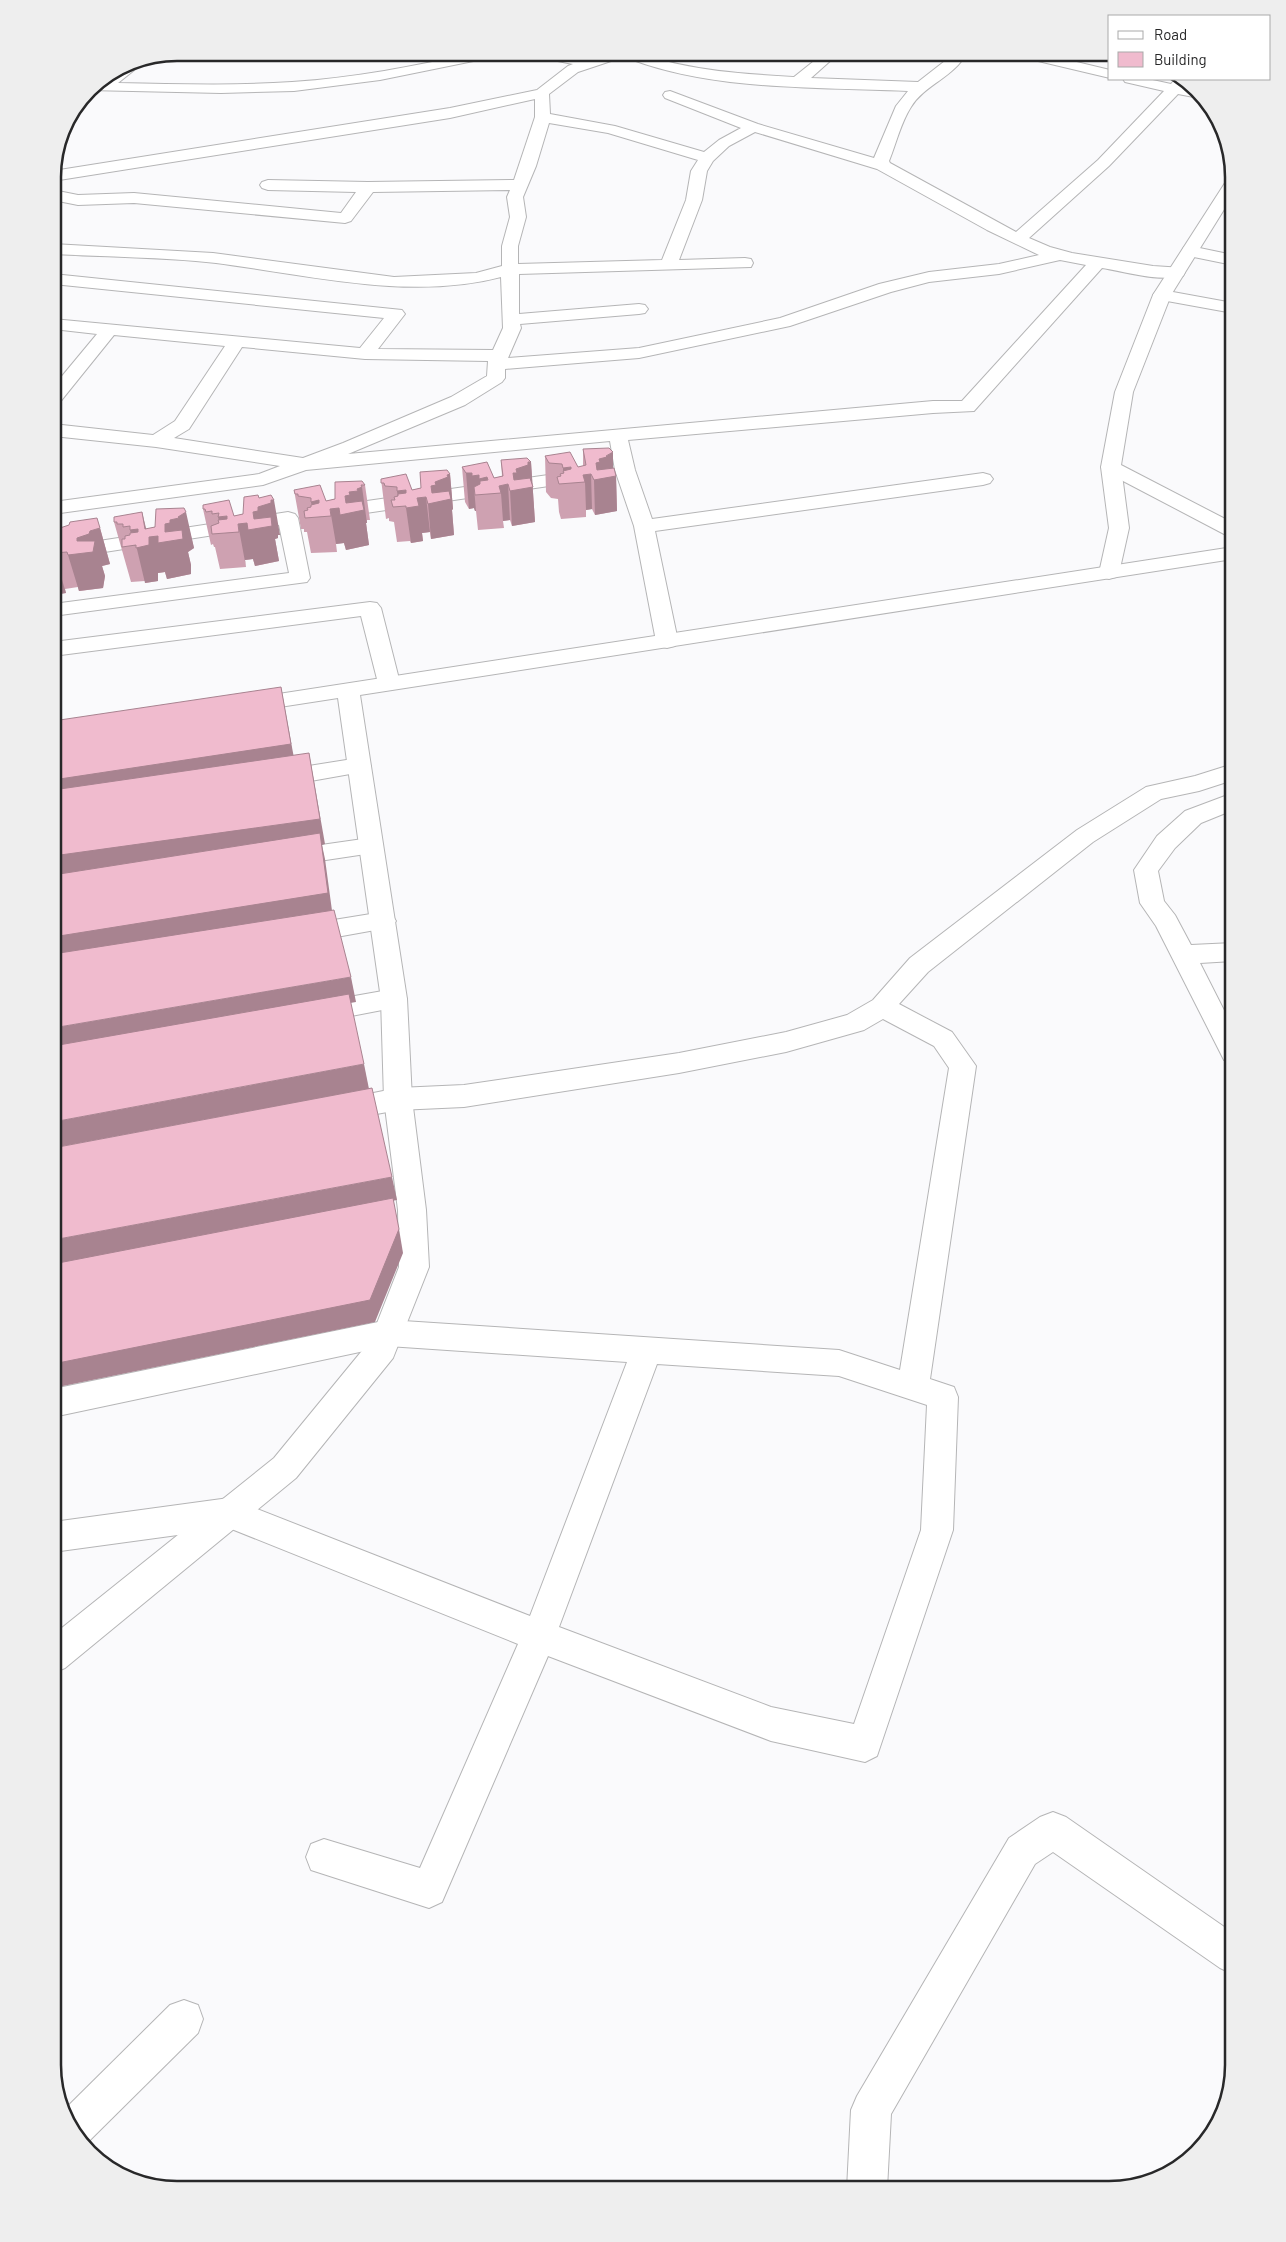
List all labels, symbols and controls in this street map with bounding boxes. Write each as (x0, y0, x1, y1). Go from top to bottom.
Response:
legend (1108, 15, 1271, 80)
text: Road (1154, 25, 1187, 43)
text: Building (1154, 50, 1207, 68)

